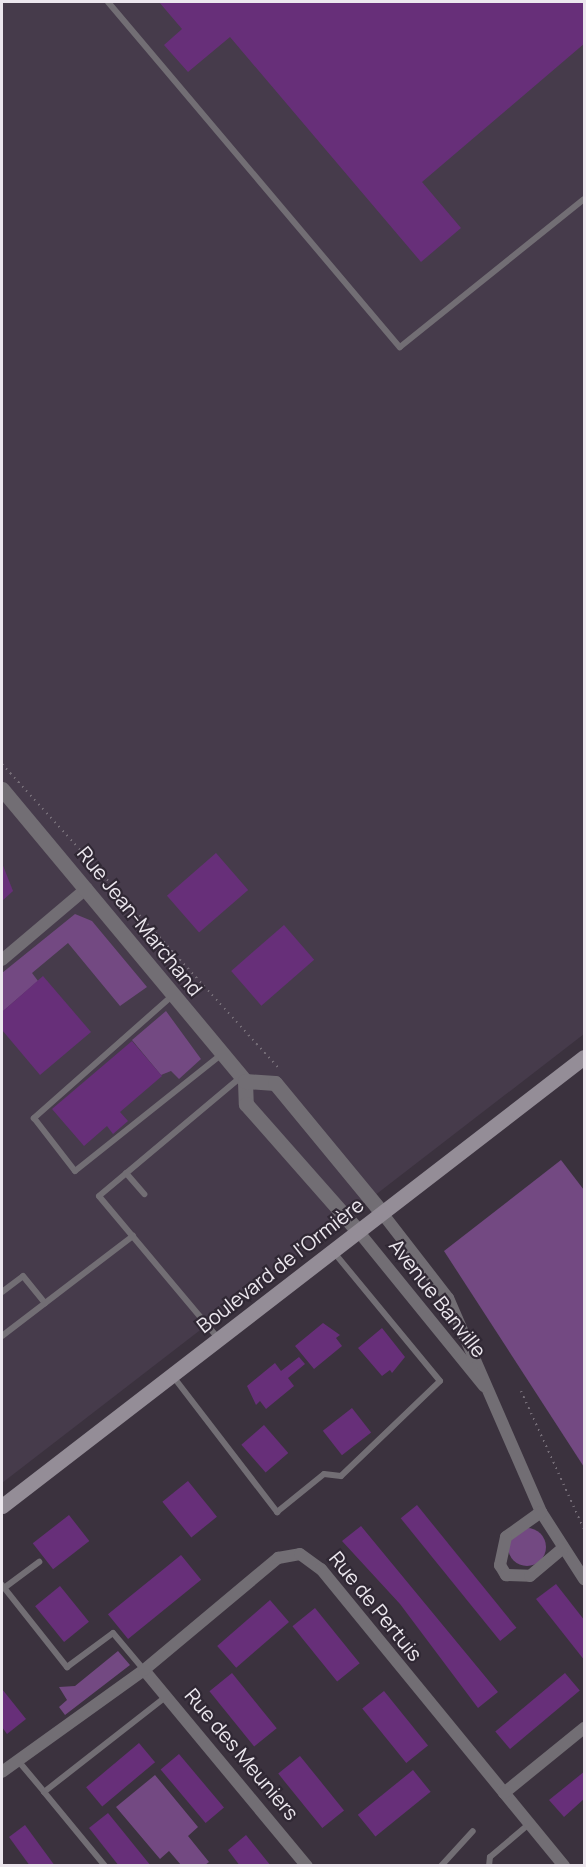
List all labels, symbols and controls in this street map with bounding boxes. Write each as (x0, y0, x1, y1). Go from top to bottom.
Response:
street label: Rue Jean-Marchand (72, 842, 208, 1000)
street label: Boulevard de l'Ormière (192, 1192, 368, 1338)
street label: Avenue Banville (384, 1234, 492, 1362)
street label: Rue de Pertuis (325, 1546, 427, 1666)
street label: Rue des Meuniers (180, 1683, 304, 1825)

